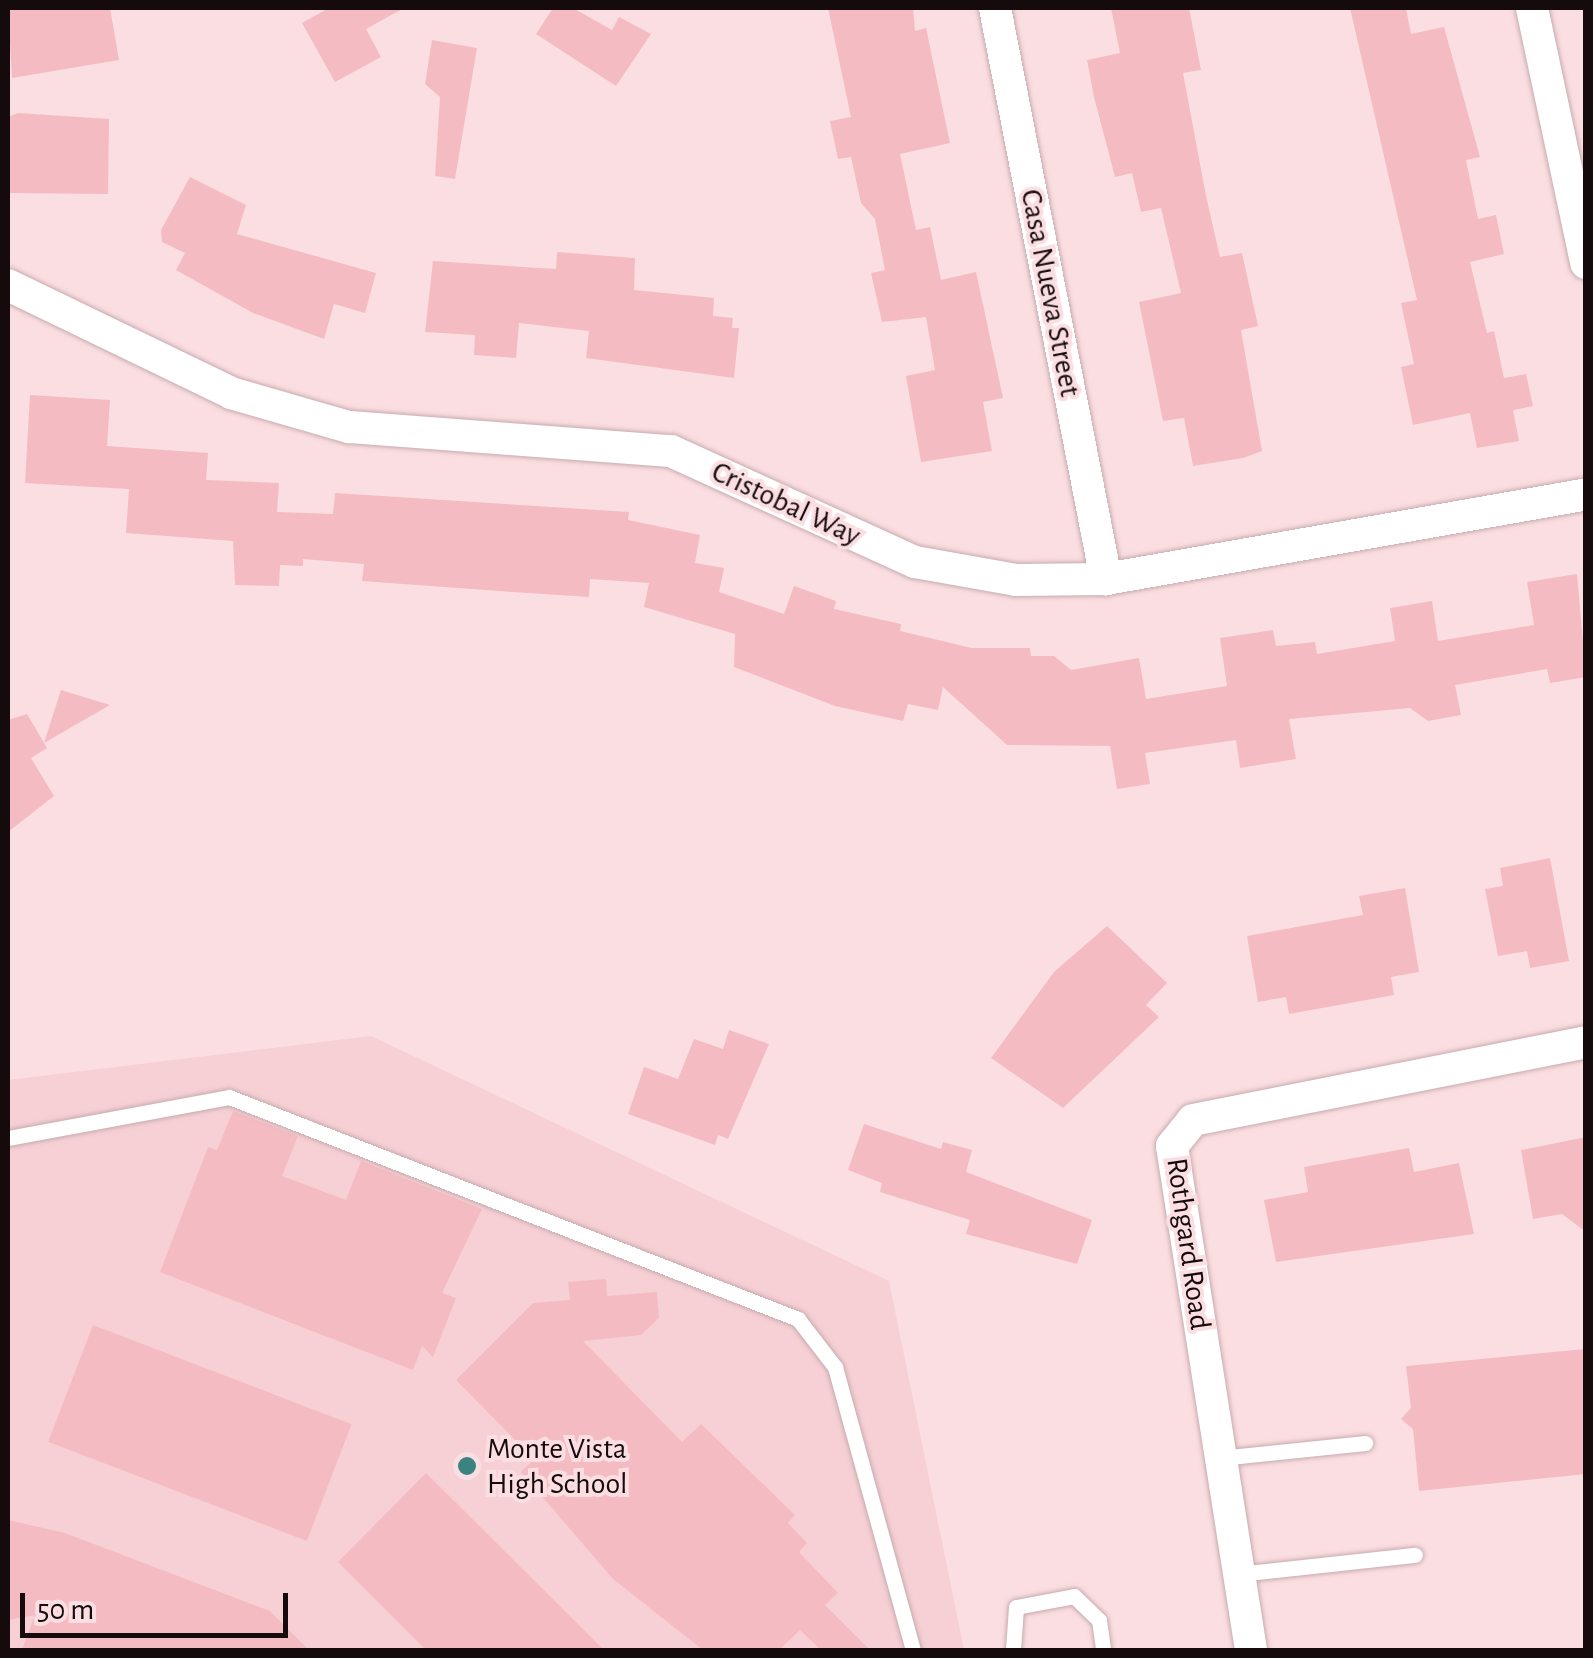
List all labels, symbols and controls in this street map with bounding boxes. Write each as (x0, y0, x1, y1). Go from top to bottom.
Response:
street label: Casa Nueva Street (1012, 186, 1088, 400)
street label: Cristobal Way (706, 454, 866, 554)
street label: Rothgard Road (1158, 1156, 1218, 1332)
place label: Monte Vista High School (487, 1431, 628, 1502)
marker: Monte Vista High School (456, 1455, 478, 1477)
scale bar (25, 1573, 292, 1635)
text: 50 m (37, 1595, 94, 1625)

